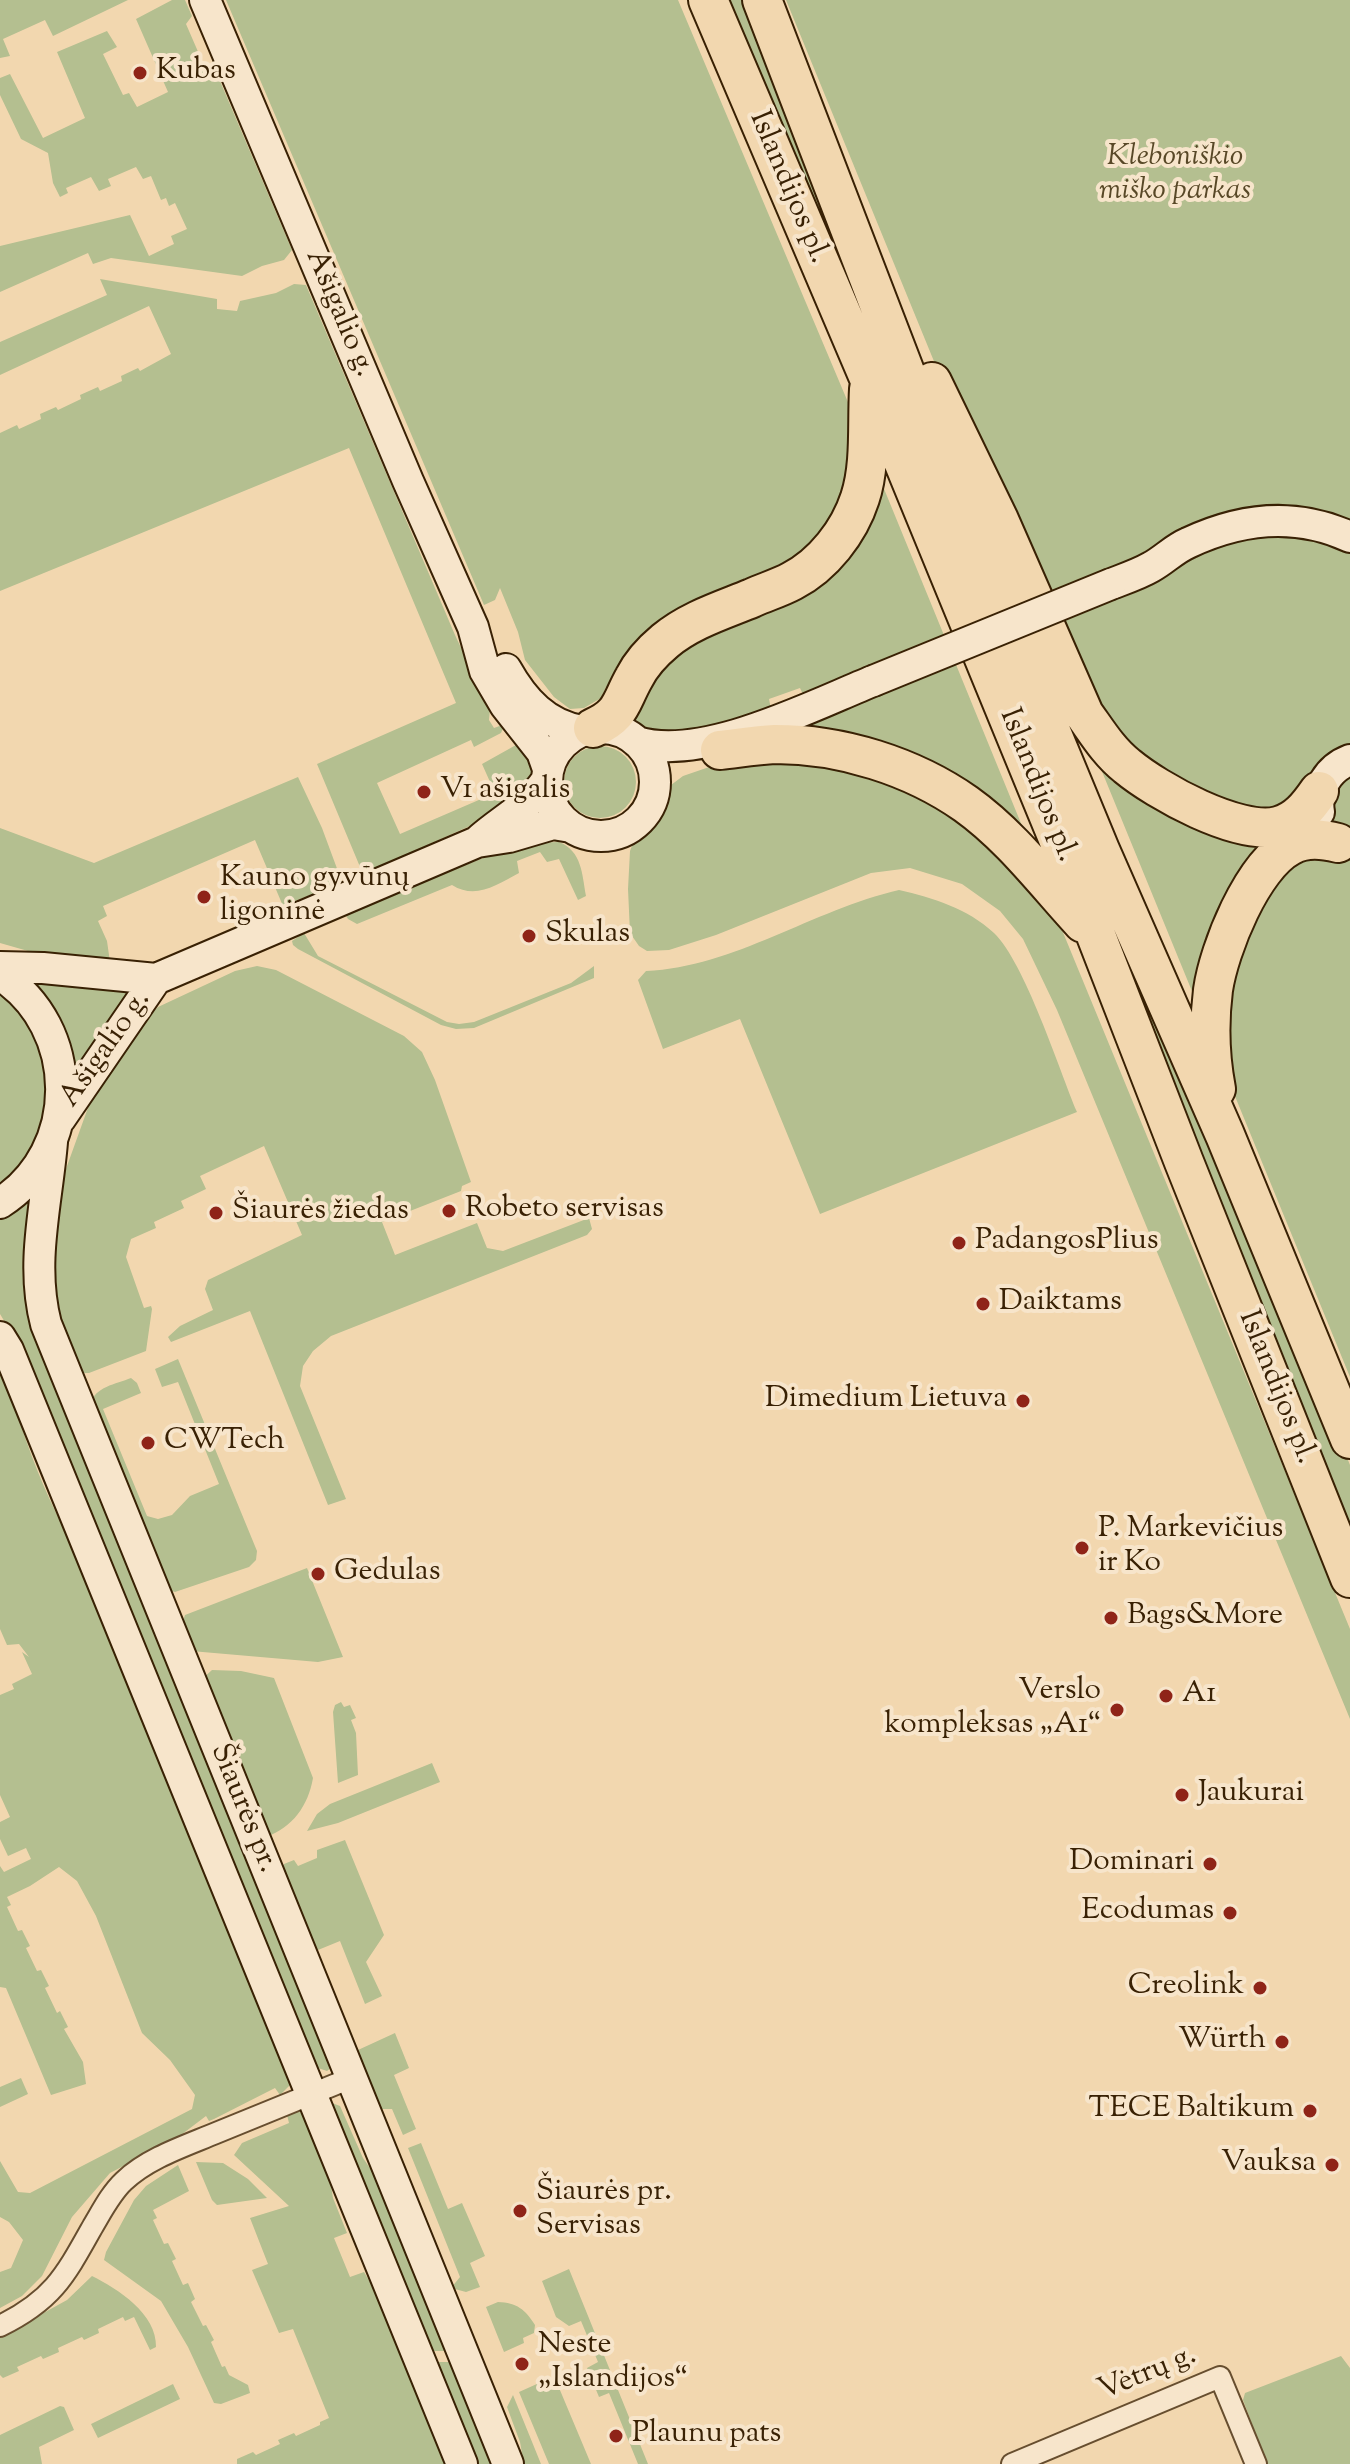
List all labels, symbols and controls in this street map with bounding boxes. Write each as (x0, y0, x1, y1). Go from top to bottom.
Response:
place label: Kubas (156, 55, 236, 91)
marker: Kubas (131, 64, 149, 82)
street label: Islandijos pl. (739, 106, 835, 270)
park label: Kleboniškio miško parkas (1099, 141, 1251, 212)
street label: Ašigalio g. (295, 245, 381, 383)
street label: Islandijos pl. (989, 704, 1083, 868)
place label: V1 ašigalis (440, 774, 570, 810)
marker: V1 ašigalis (415, 783, 433, 801)
place label: Kauno gyvūnų ligoninė (220, 862, 410, 932)
marker: Kauno gyvūnų ligoninė (195, 888, 213, 906)
place label: Skulas (545, 918, 630, 954)
marker: Skulas (520, 927, 538, 945)
street label: Ašigalio g. (54, 984, 160, 1116)
place label: Robeto servisas (465, 1193, 664, 1229)
place label: Šiaurės žiedas (232, 1195, 409, 1231)
marker: Robeto servisas (440, 1202, 458, 1220)
marker: Šiaurės žiedas (207, 1204, 225, 1222)
place label: PadangosPlius (975, 1225, 1159, 1261)
marker: PadangosPlius (950, 1234, 968, 1252)
place label: Daiktams (999, 1286, 1122, 1322)
marker: Daiktams (974, 1295, 992, 1313)
street label: Islandijos pl. (1228, 1306, 1322, 1470)
place label: Dimedium Lietuva (765, 1383, 1007, 1419)
marker: Dimedium Lietuva (1014, 1392, 1032, 1410)
place label: CWTech (164, 1425, 285, 1461)
marker: CWTech (139, 1434, 157, 1452)
place label: P. Markevičius ir Ko (1098, 1513, 1283, 1584)
marker: P. Markevičius ir Ko (1073, 1539, 1091, 1557)
place label: Gedulas (334, 1556, 440, 1592)
marker: Gedulas (309, 1565, 327, 1583)
place label: Bags&More (1127, 1600, 1283, 1636)
marker: Bags&More (1102, 1609, 1120, 1627)
place label: Verslo kompleksas „A1“ (885, 1675, 1101, 1746)
place label: A1 (1182, 1678, 1217, 1714)
marker: A1 (1157, 1687, 1175, 1705)
marker: Verslo kompleksas „A1“ (1108, 1701, 1126, 1719)
street label: Šiaurės pr. (200, 1739, 284, 1879)
place label: Jaukurai (1198, 1777, 1304, 1813)
marker: Jaukurai (1173, 1786, 1191, 1804)
place label: Dominari (1070, 1846, 1194, 1882)
marker: Dominari (1201, 1855, 1219, 1873)
place label: Ecodumas (1082, 1895, 1214, 1931)
marker: Ecodumas (1221, 1904, 1239, 1922)
place label: Creolink (1128, 1970, 1244, 2006)
marker: Creolink (1251, 1979, 1269, 1997)
place label: Würth (1178, 2024, 1266, 2060)
marker: Würth (1273, 2033, 1291, 2051)
place label: TECE Baltikum (1089, 2093, 1294, 2129)
marker: TECE Baltikum (1301, 2102, 1319, 2120)
place label: Vauksa (1221, 2147, 1316, 2183)
marker: Vauksa (1323, 2156, 1341, 2174)
place label: Šiaurės pr. Servisas (536, 2176, 672, 2246)
marker: Šiaurės pr. Servisas (511, 2202, 529, 2220)
place label: Neste „Islandijos“ (538, 2329, 688, 2400)
street label: Vėtrų g. (1094, 2339, 1202, 2411)
marker: Neste „Islandijos“ (513, 2355, 531, 2373)
place label: Plaunu pats (632, 2418, 781, 2454)
marker: Plaunu pats (607, 2427, 625, 2445)

